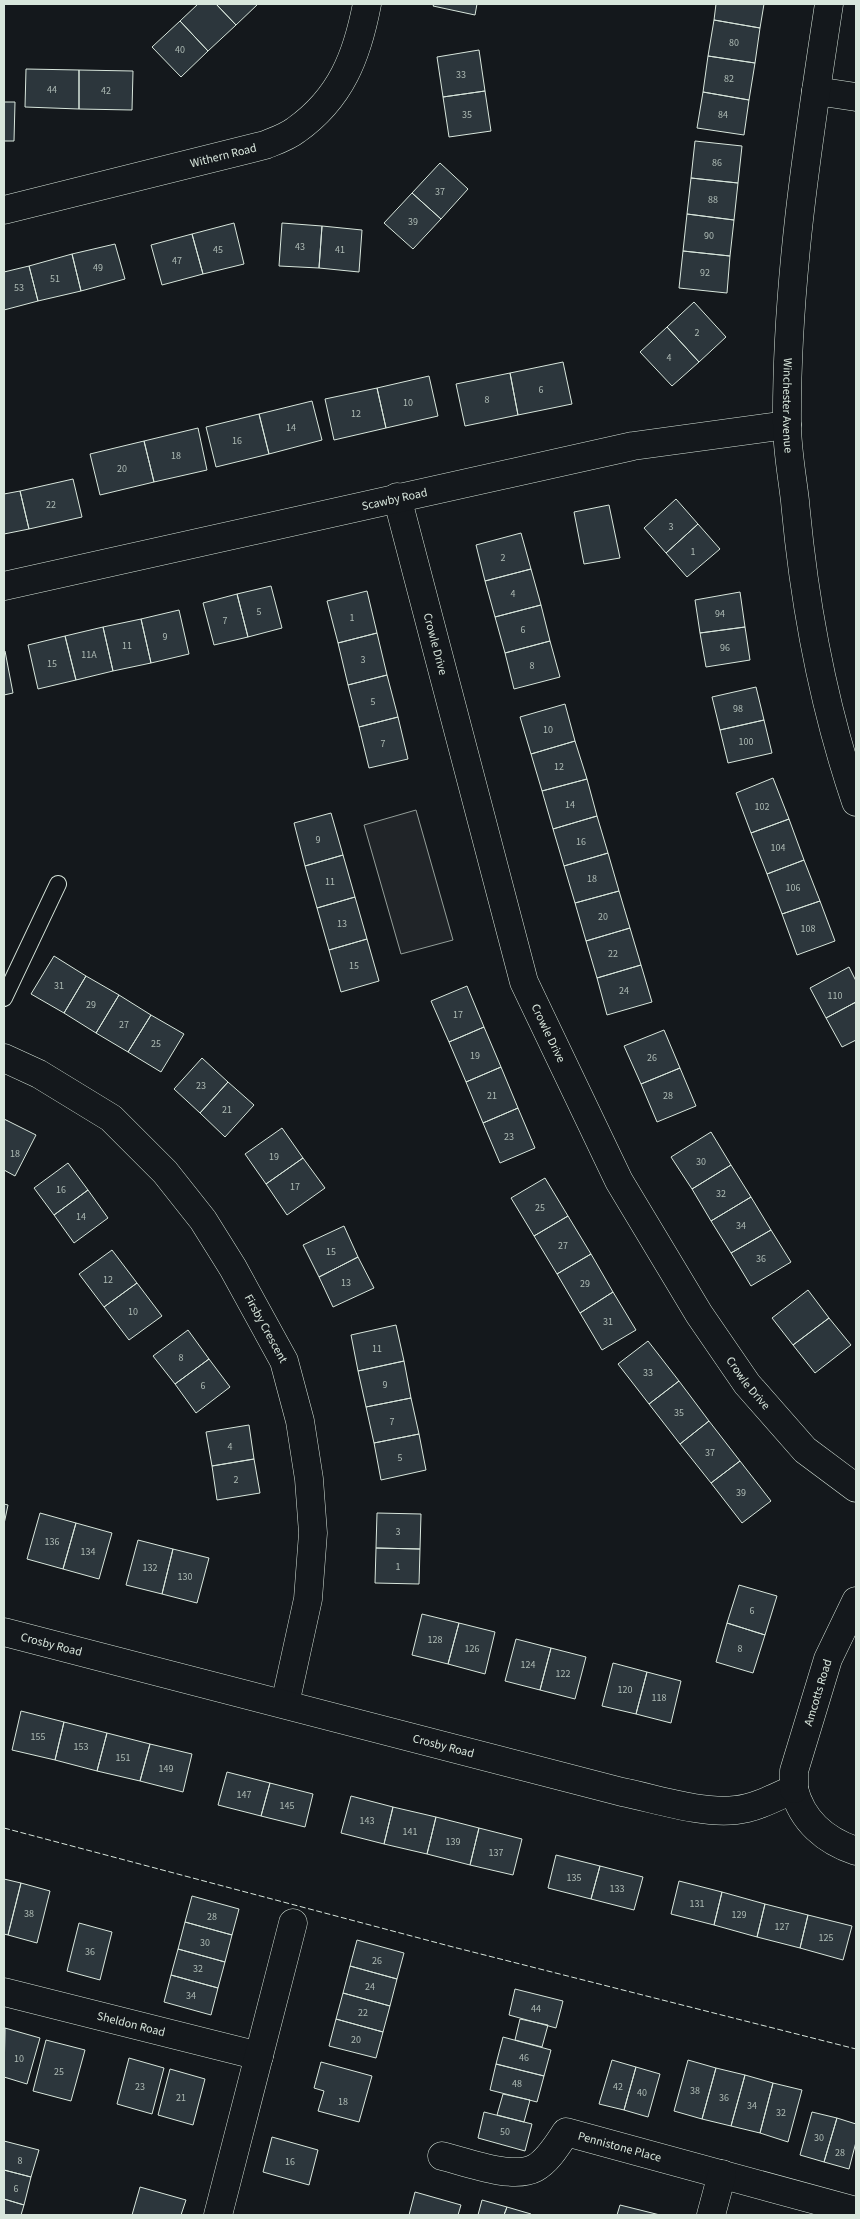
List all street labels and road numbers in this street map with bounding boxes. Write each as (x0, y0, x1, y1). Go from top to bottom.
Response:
street label: Withern Road (188, 139, 258, 172)
street label: Winchester Avenue (778, 358, 797, 454)
street label: Scawby Road (360, 484, 429, 515)
street label: Crowle Drive (419, 611, 451, 677)
street label: Crowle Drive (527, 1001, 569, 1066)
street label: Firsby Crescent (240, 1291, 292, 1366)
street label: Crowle Drive (722, 1353, 774, 1414)
street label: Crosby Road (19, 1629, 84, 1661)
street label: Amcotts Road (800, 1657, 836, 1728)
street label: Crosby Road (411, 1730, 476, 1762)
street label: Sheldon Road (95, 2008, 167, 2041)
street label: Pennistone Place (576, 2128, 663, 2167)

